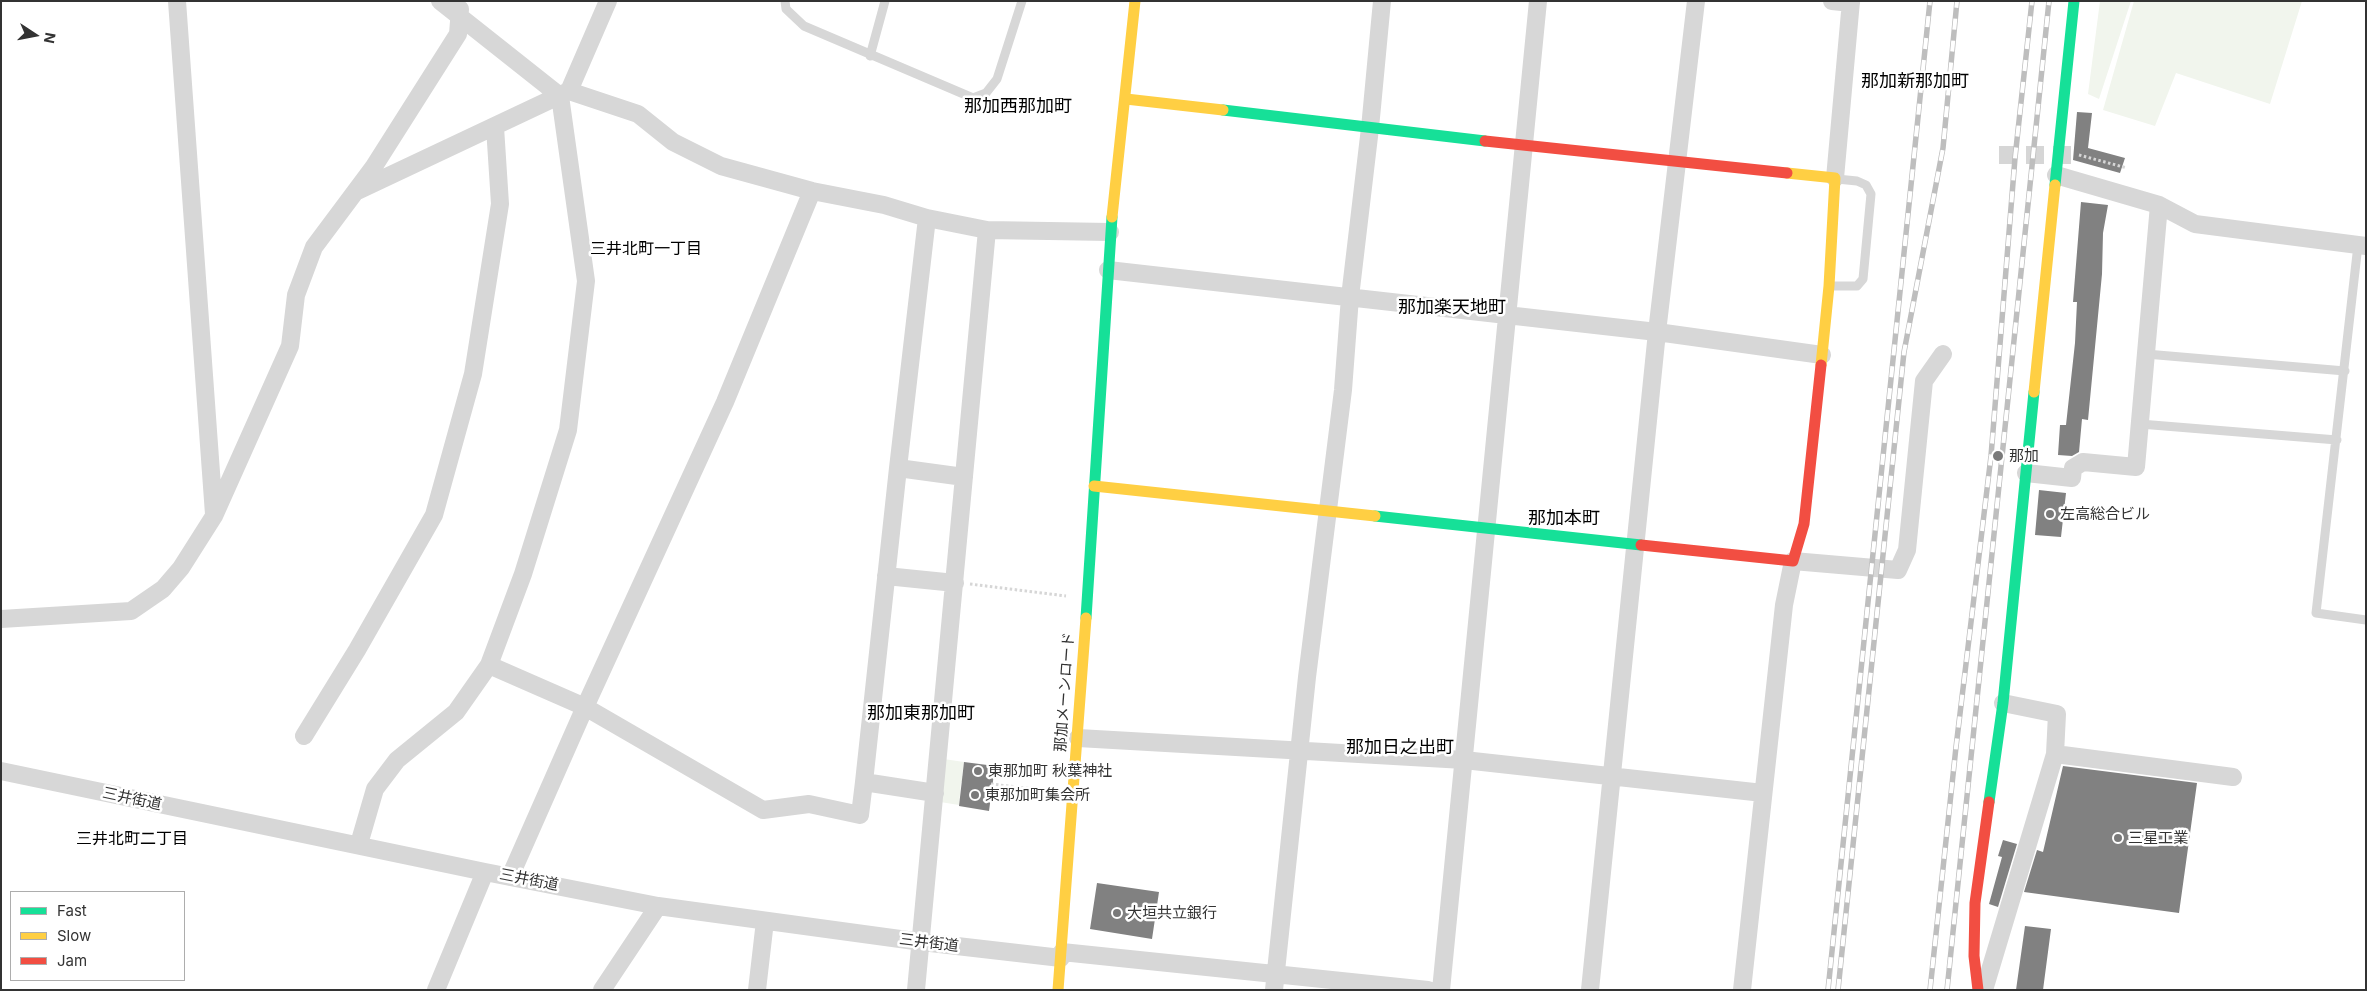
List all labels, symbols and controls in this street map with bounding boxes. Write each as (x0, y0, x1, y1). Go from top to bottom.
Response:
north arrow (10, 10, 60, 60)
text: N (41, 31, 60, 45)
district label: 那加新那加町 (1861, 71, 1969, 93)
district label: 那加西那加町 (964, 96, 1072, 118)
district label: 三井北町一丁目 (590, 239, 702, 259)
district label: 那加楽天地町 (1398, 297, 1506, 319)
place label: 那加 (2009, 447, 2039, 465)
marker: 那加 (1991, 449, 2005, 463)
place label: 左高総合ビル (2060, 505, 2150, 523)
district label: 那加本町 (1528, 508, 1600, 530)
marker: 左高総合ビル (2044, 508, 2056, 520)
street label: 那加メーンロード (1052, 632, 1078, 752)
district label: 那加東那加町 (867, 703, 975, 725)
district label: 那加日之出町 (1346, 737, 1454, 759)
place label: 東那加町 秋葉神社 (988, 762, 1112, 780)
marker: 東那加町 秋葉神社 (972, 765, 984, 777)
street label: 三井街道 (101, 784, 163, 814)
place label: 東那加町集会所 (985, 786, 1090, 804)
marker: 東那加町集会所 (969, 789, 981, 801)
district label: 三井北町二丁目 (76, 829, 188, 849)
place label: 三星工業 (2128, 829, 2188, 847)
marker: 三星工業 (2112, 832, 2124, 844)
street label: 三井街道 (498, 865, 560, 895)
legend (10, 891, 185, 981)
text: Fast (57, 901, 87, 920)
place label: 大垣共立銀行 (1127, 904, 1217, 922)
marker: 大垣共立銀行 (1111, 907, 1123, 919)
text: Slow (57, 926, 91, 945)
street label: 三井街道 (898, 930, 960, 956)
text: Jam (57, 951, 87, 970)

